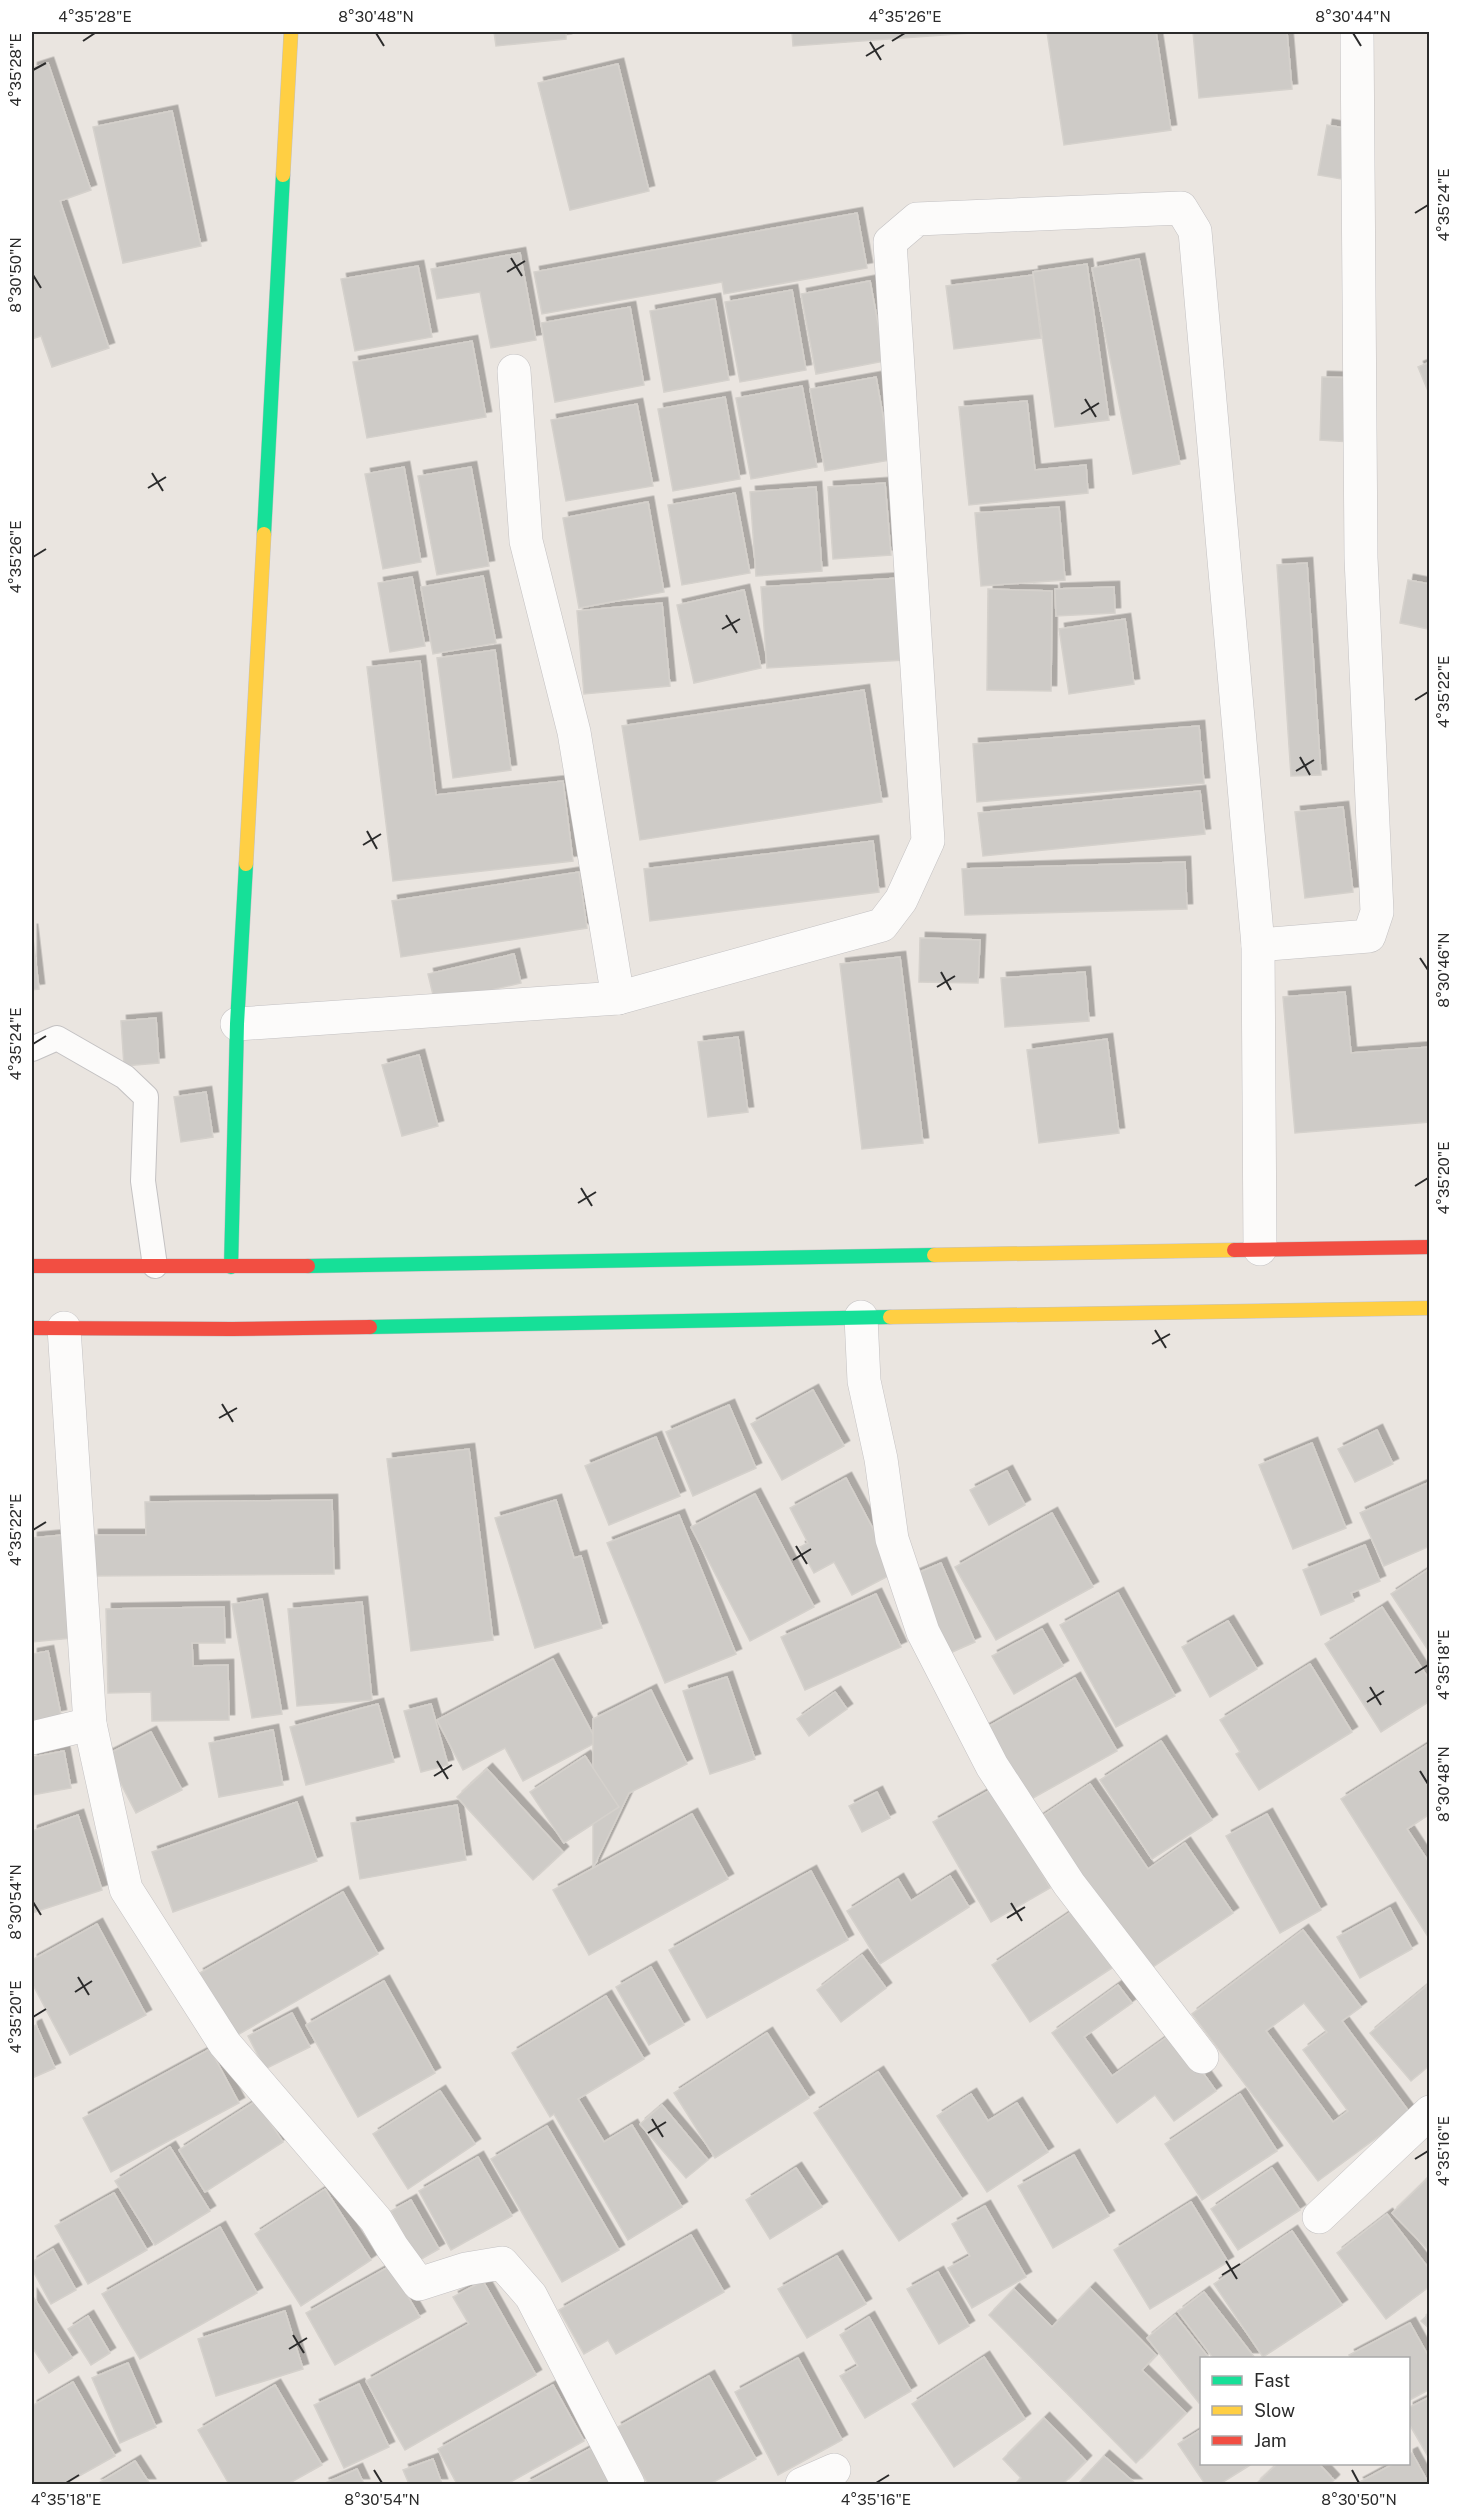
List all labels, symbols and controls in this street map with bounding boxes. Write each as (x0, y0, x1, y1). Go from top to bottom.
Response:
text: 4°35'28"E (58, 8, 132, 25)
text: 8°30'48"N (338, 8, 414, 25)
text: 4°35'26"E (868, 8, 942, 25)
text: 8°30'44"N (1315, 8, 1391, 25)
text: 4°35'28"E (7, 33, 24, 107)
text: 4°35'24"E (1435, 168, 1452, 242)
text: 8°30'50"N (7, 237, 24, 313)
text: 4°35'26"E (7, 520, 24, 594)
text: 4°35'22"E (1435, 656, 1452, 728)
text: 8°30'46"N (1435, 932, 1452, 1008)
text: 4°35'24"E (7, 1007, 24, 1081)
text: 4°35'20"E (1435, 1142, 1452, 1214)
text: 4°35'22"E (7, 1494, 24, 1566)
text: 4°35'18"E (1435, 1630, 1452, 1700)
text: 8°30'48"N (1435, 1746, 1452, 1822)
text: 8°30'54"N (7, 1864, 24, 1940)
text: 4°35'20"E (7, 1981, 24, 2053)
text: 4°35'16"E (1435, 2116, 1452, 2186)
legend (1200, 2357, 1410, 2465)
text: Fast (1254, 2370, 1290, 2391)
text: Slow (1254, 2400, 1295, 2421)
text: Jam (1254, 2430, 1287, 2451)
text: 4°35'18"E (31, 2491, 101, 2508)
text: 8°30'54"N (344, 2491, 420, 2508)
text: 4°35'16"E (841, 2491, 911, 2508)
text: 8°30'50"N (1321, 2491, 1397, 2508)

